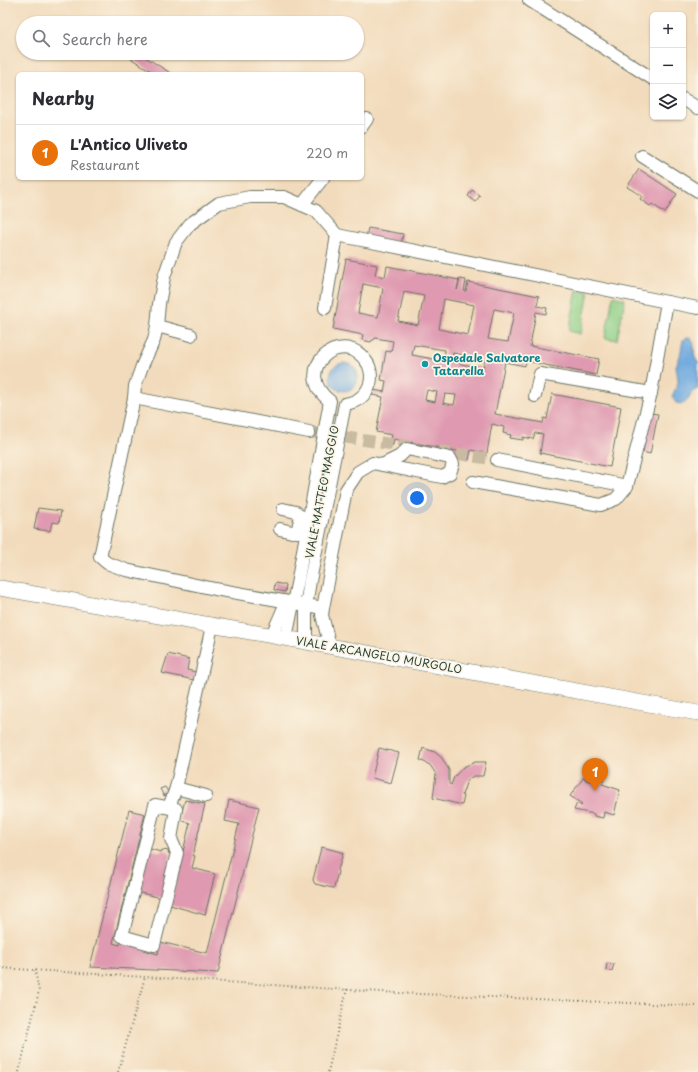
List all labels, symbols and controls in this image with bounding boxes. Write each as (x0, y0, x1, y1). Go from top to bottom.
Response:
map controls (650, 12, 686, 120)
button: + (650, 12, 686, 48)
search box (16, 16, 364, 60)
icon: search (30, 27, 52, 49)
text: Search here (62, 27, 148, 50)
button: − (650, 48, 686, 84)
button: layers (650, 84, 686, 120)
text: Nearby (32, 85, 94, 111)
text: L'Antico Uliveto (70, 132, 188, 155)
text: 1 (42, 143, 48, 162)
text: 220 m (306, 143, 348, 162)
text: Restaurant (70, 155, 140, 174)
place label: Ospedale Salvatore Tatarella (433, 349, 541, 379)
marker: Ospedale Salvatore Tatarella (420, 359, 430, 369)
street label: VIALE MATTEO MAGGIO (300, 424, 343, 560)
your location (407, 488, 427, 508)
street label: VIALE ARCANGELO MURGOLO (295, 632, 464, 678)
pin: 1 (582, 758, 608, 791)

